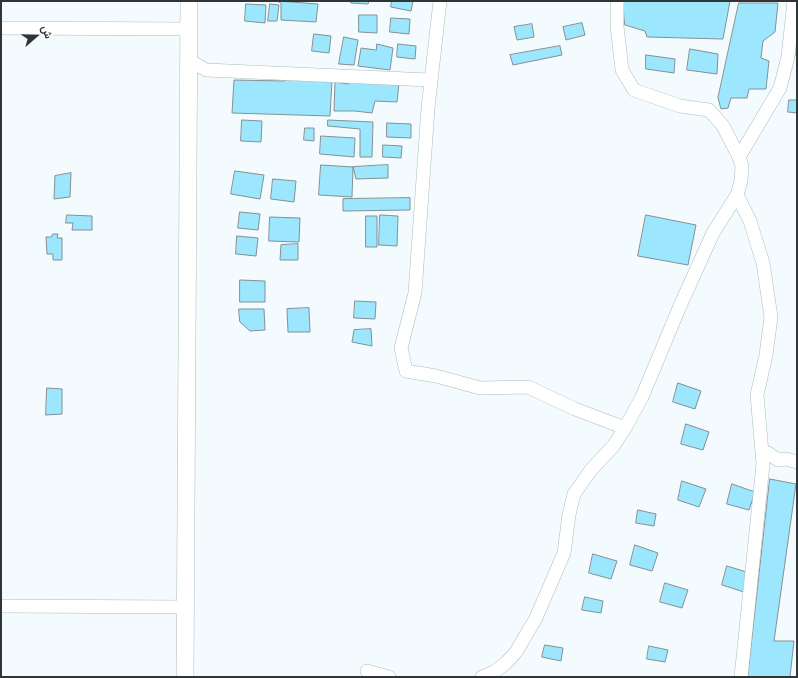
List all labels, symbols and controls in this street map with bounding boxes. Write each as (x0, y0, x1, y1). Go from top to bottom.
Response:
north arrow (16, 16, 56, 56)
text: ش (39, 24, 55, 40)

